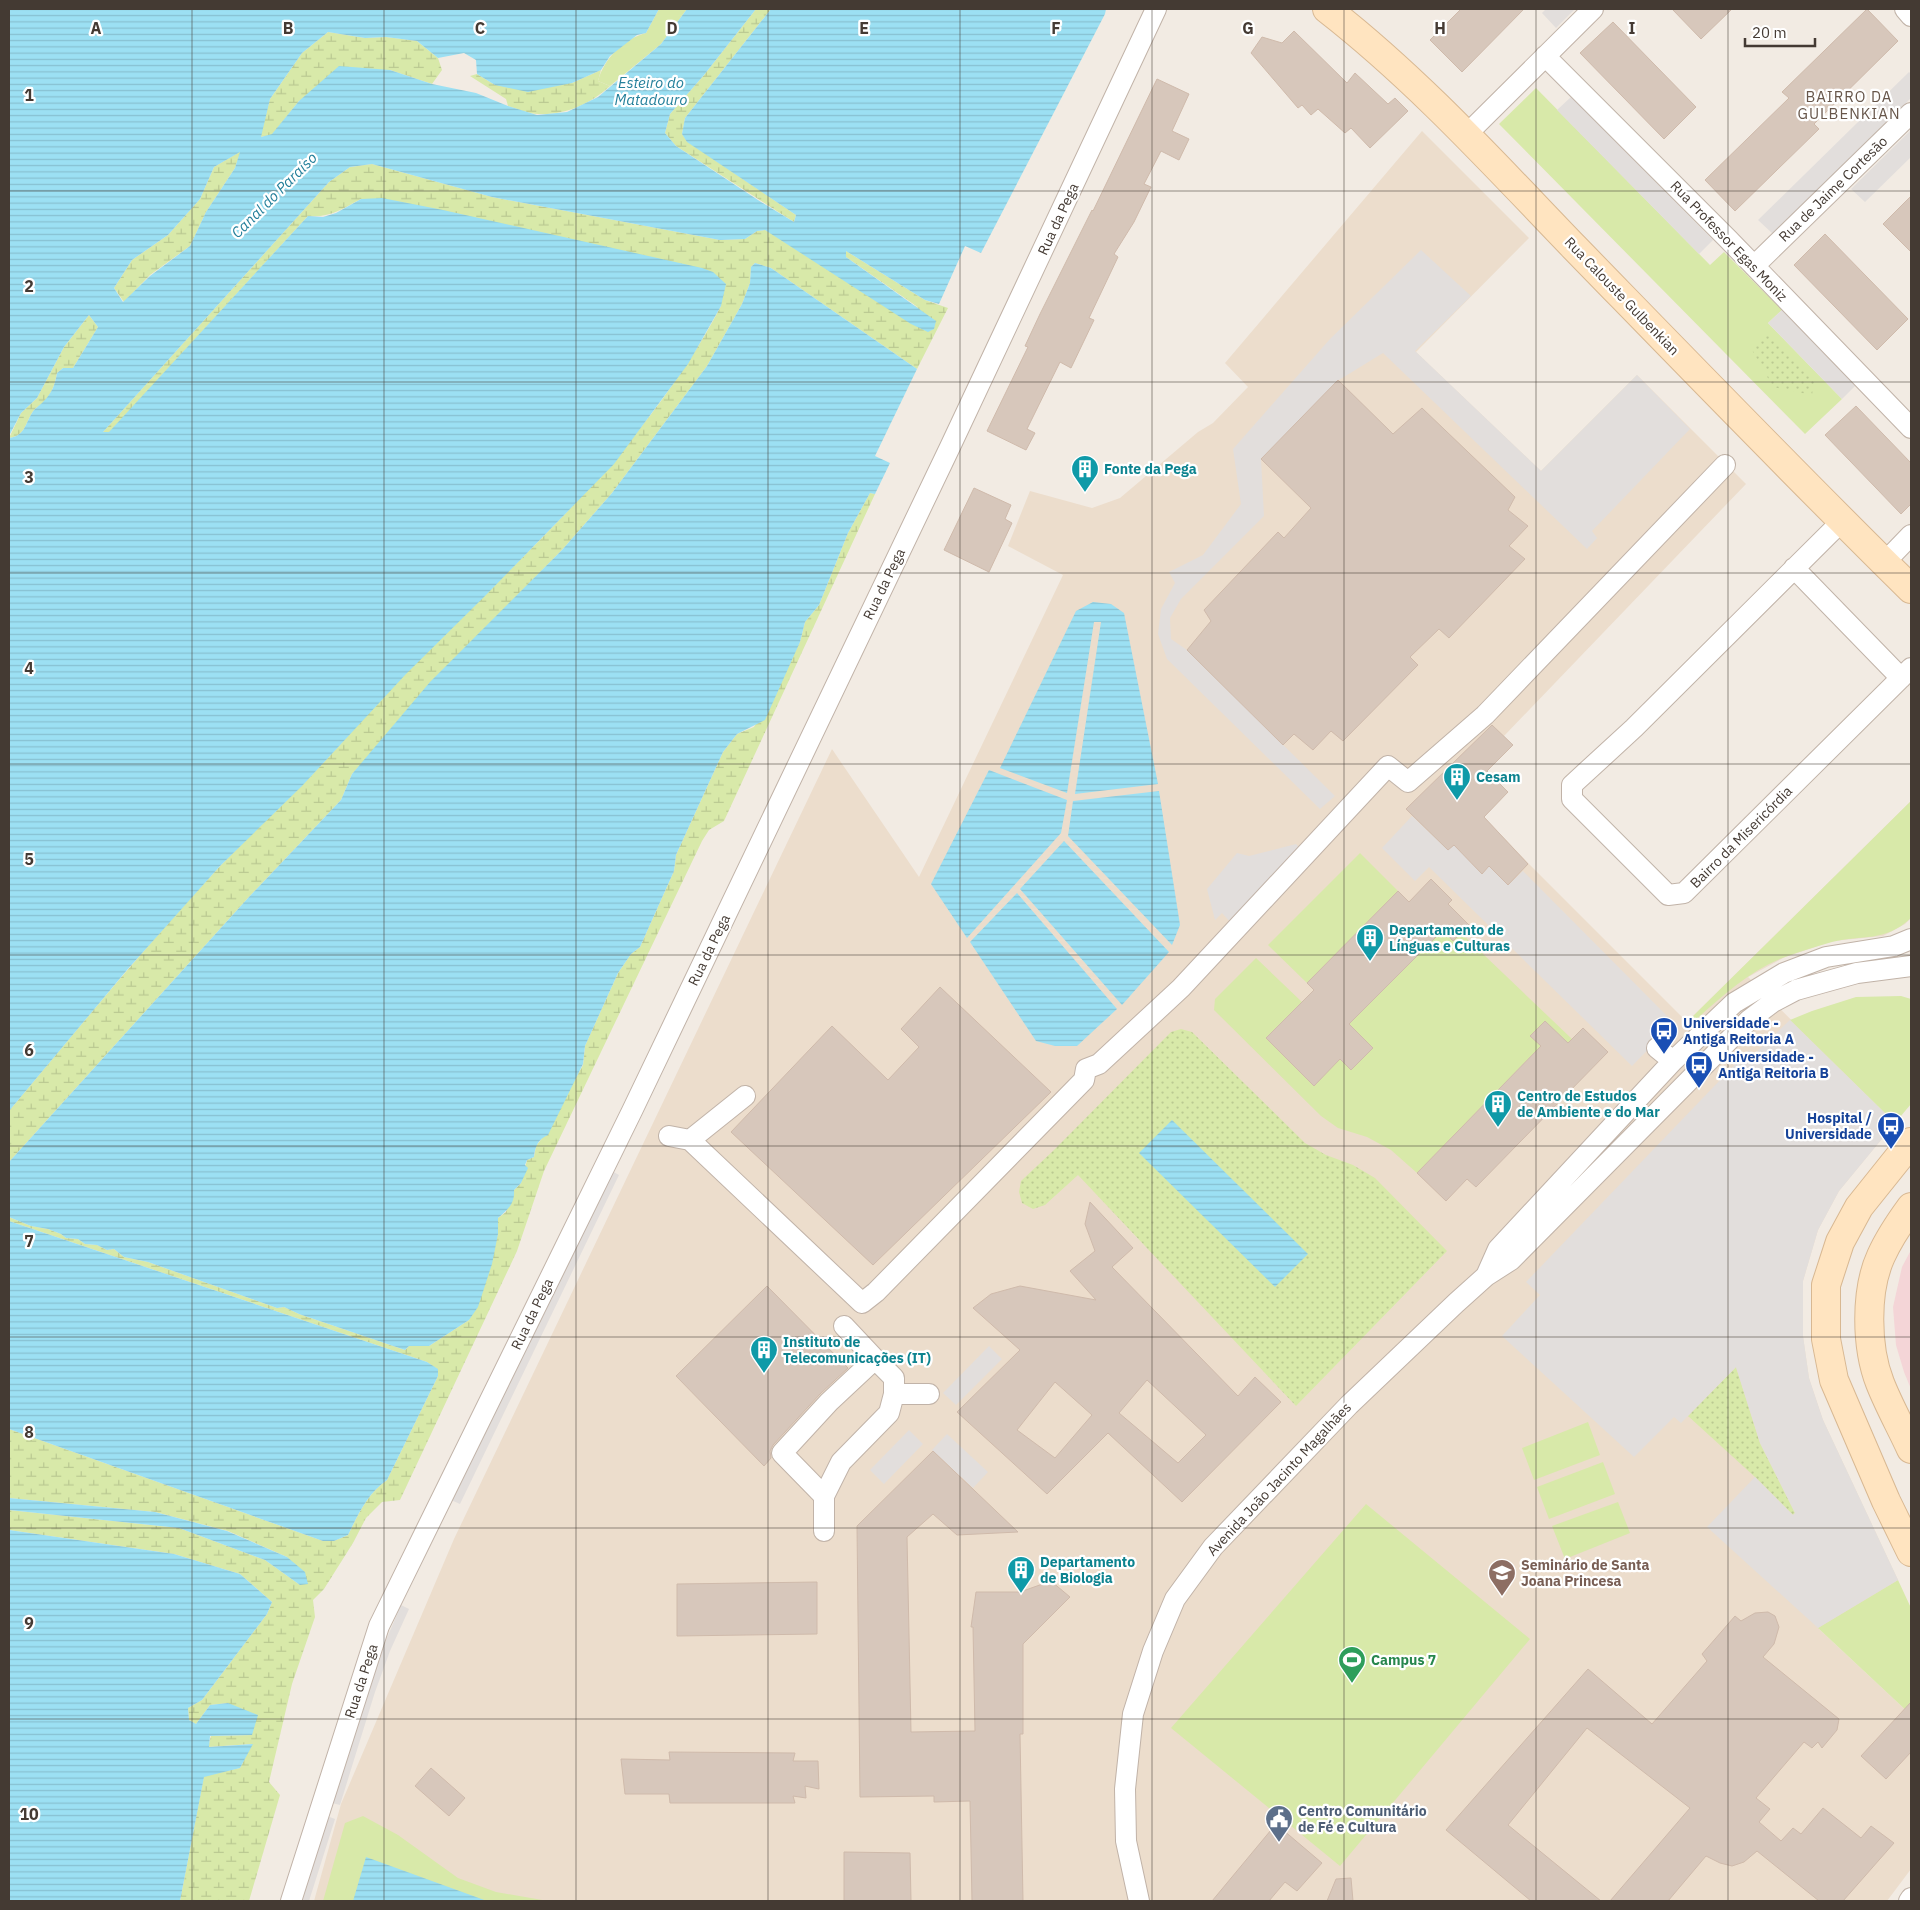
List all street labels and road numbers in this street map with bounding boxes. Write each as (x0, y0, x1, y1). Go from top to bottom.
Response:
street label: Rua de Jaime Cortesão (1775, 132, 1891, 246)
street label: Rua Professor Egas Moniz (1667, 177, 1792, 306)
street label: Rua da Pega (1034, 180, 1083, 258)
street label: Rua Calouste Gulbenkian (1561, 233, 1683, 359)
street label: Rua da Pega (859, 545, 909, 623)
street label: Bairro da Misericórdia (1686, 782, 1796, 892)
street label: Rua da Pega (684, 911, 734, 989)
street label: Rua da Pega (507, 1275, 557, 1353)
street label: Avenida João Jacinto Magalhães (1203, 1398, 1355, 1560)
street label: Rua da Pega (340, 1641, 382, 1721)

